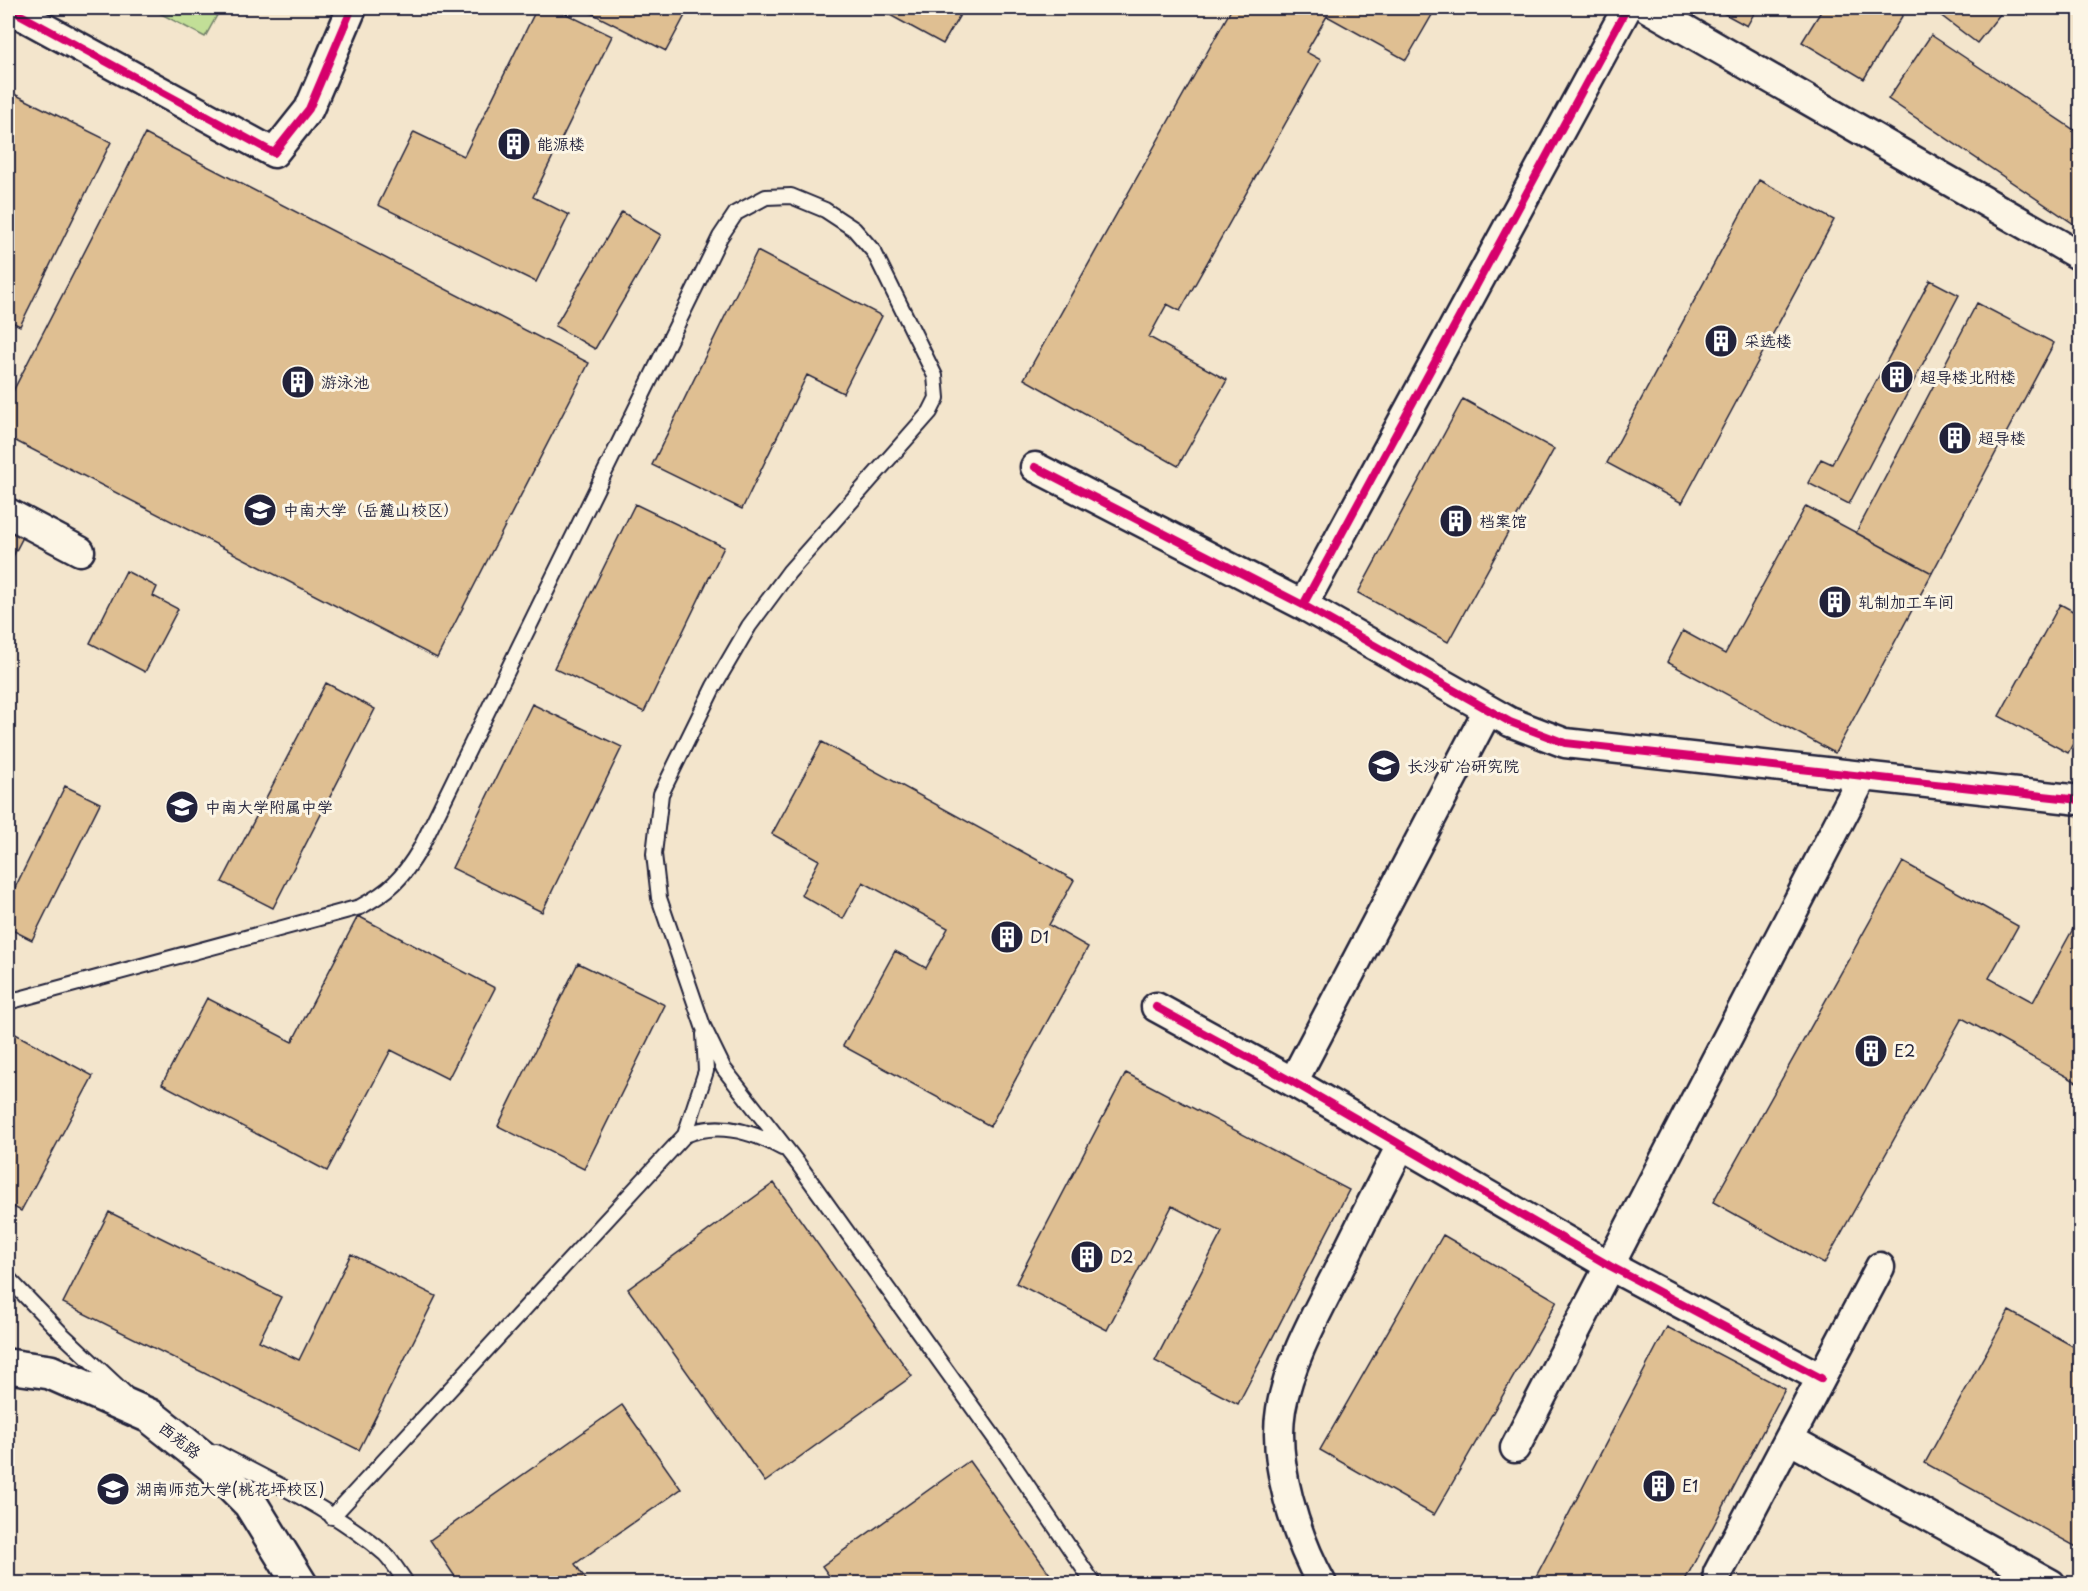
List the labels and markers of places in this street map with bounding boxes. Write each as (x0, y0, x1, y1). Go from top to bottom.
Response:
building icon: 能源楼 (496, 126, 532, 162)
place label: 能源楼 (537, 131, 585, 155)
building icon: 采选楼 (1703, 323, 1739, 359)
place label: 采选楼 (1744, 328, 1792, 352)
building icon: 超导楼北附楼 (1879, 359, 1915, 395)
building icon: 游泳池 (280, 364, 316, 400)
place label: 超导楼北附楼 (1920, 364, 2016, 388)
place label: 游泳池 (321, 369, 369, 393)
building icon: 超导楼 (1937, 420, 1973, 456)
place label: 超导楼 (1978, 425, 2026, 449)
school or university icon: 中南大学（岳麓山校区） (242, 492, 278, 528)
place label: 中南大学（岳麓山校区） (283, 497, 459, 521)
building icon: 档案馆 (1438, 503, 1474, 539)
place label: 档案馆 (1479, 508, 1527, 532)
building icon: 轧制加工车间 (1817, 584, 1853, 620)
place label: 轧制加工车间 (1858, 589, 1954, 613)
school or university icon: 长沙矿冶研究院 (1366, 748, 1402, 784)
place label: 长沙矿冶研究院 (1407, 753, 1519, 777)
school or university icon: 中南大学附属中学 (164, 789, 200, 825)
place label: 中南大学附属中学 (205, 794, 333, 818)
building icon: D1 (989, 919, 1025, 955)
place label: D1 (1030, 924, 1049, 948)
building icon: E2 (1853, 1033, 1889, 1069)
place label: E2 (1894, 1038, 1915, 1062)
building icon: D2 (1069, 1239, 1105, 1275)
place label: D2 (1110, 1244, 1134, 1268)
building icon: E1 (1641, 1468, 1677, 1504)
school or university icon: 湖南师范大学(桃花坪校区) (95, 1471, 131, 1507)
place label: E1 (1682, 1473, 1698, 1497)
place label: 湖南师范大学(桃花坪校区) (136, 1476, 325, 1500)

